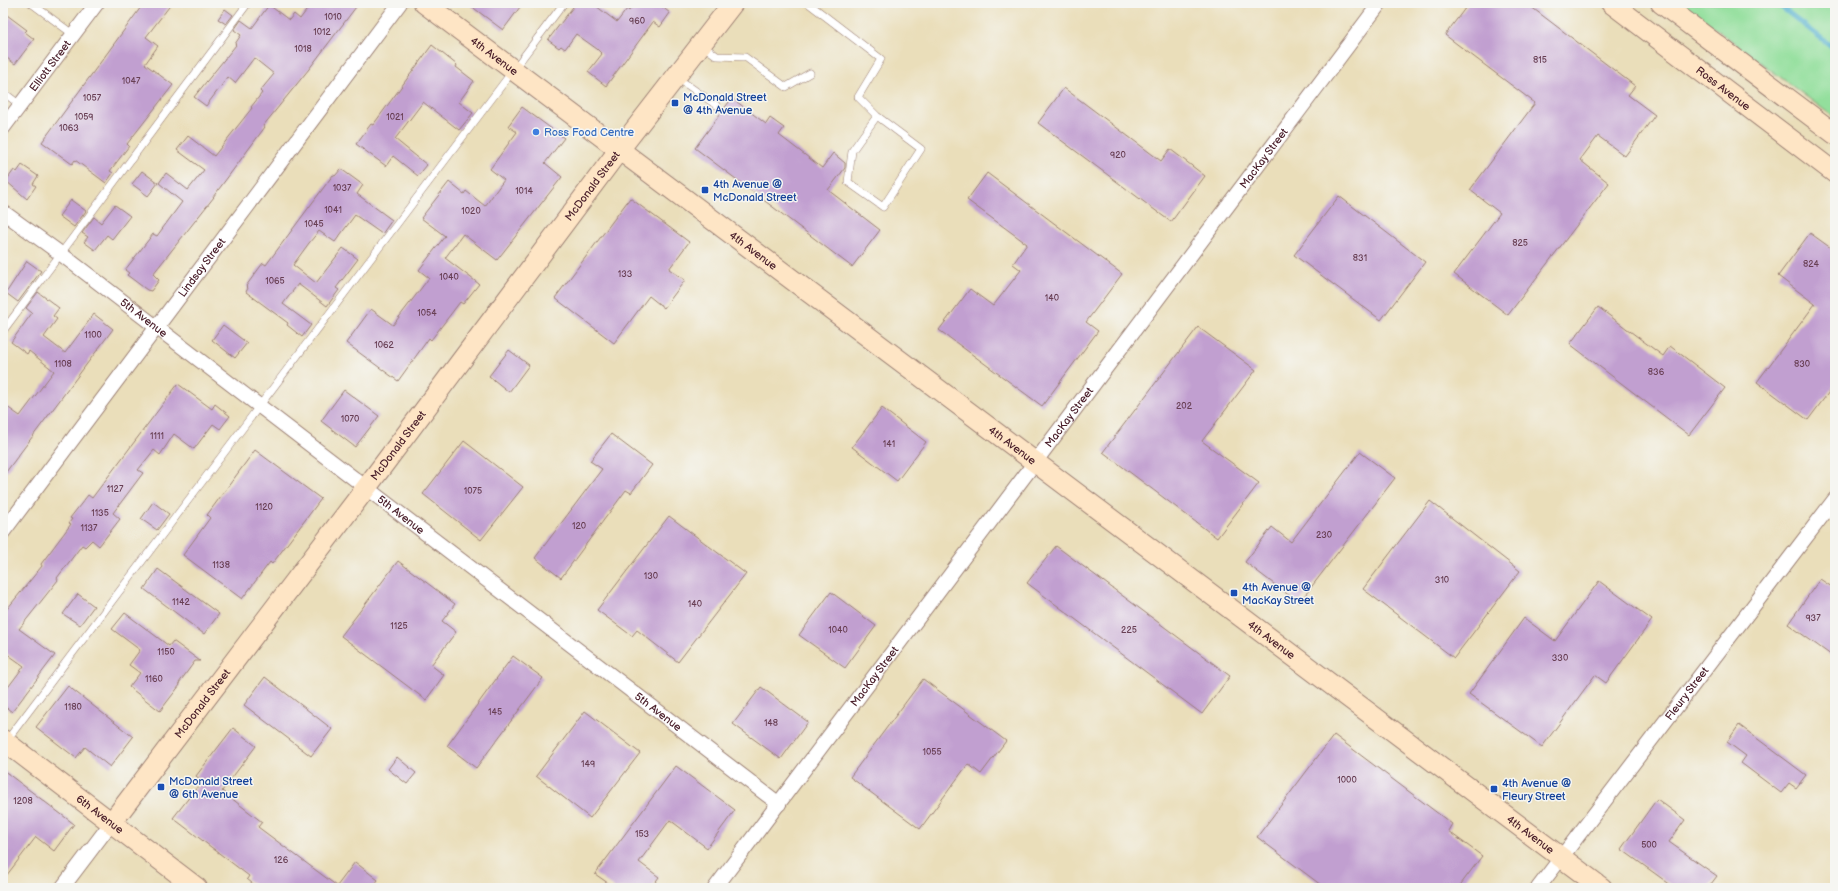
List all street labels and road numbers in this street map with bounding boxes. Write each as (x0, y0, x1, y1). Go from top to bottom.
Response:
street label: 4th Avenue (468, 34, 521, 79)
street label: Elliott Street (27, 37, 74, 94)
street label: Ross Avenue (1693, 64, 1753, 114)
street label: MacKay Street (1237, 125, 1291, 191)
street label: McDonald Street (562, 148, 623, 224)
street label: 4th Avenue (727, 229, 780, 273)
street label: Lindsay Street (176, 235, 229, 300)
street label: 5th Avenue (117, 296, 170, 340)
street label: MacKay Street (1042, 384, 1096, 450)
street label: McDonald Street (368, 408, 429, 483)
street label: 4th Avenue (986, 423, 1039, 468)
street label: 5th Avenue (375, 493, 427, 537)
street label: 4th Avenue (1245, 618, 1298, 662)
street label: MacKay Street (848, 643, 902, 709)
street label: Fleury Street (1663, 664, 1712, 723)
street label: McDonald Street (172, 666, 233, 741)
street label: 5th Avenue (632, 690, 684, 734)
street label: 6th Avenue (73, 792, 126, 837)
street label: 4th Avenue (1504, 813, 1557, 857)

